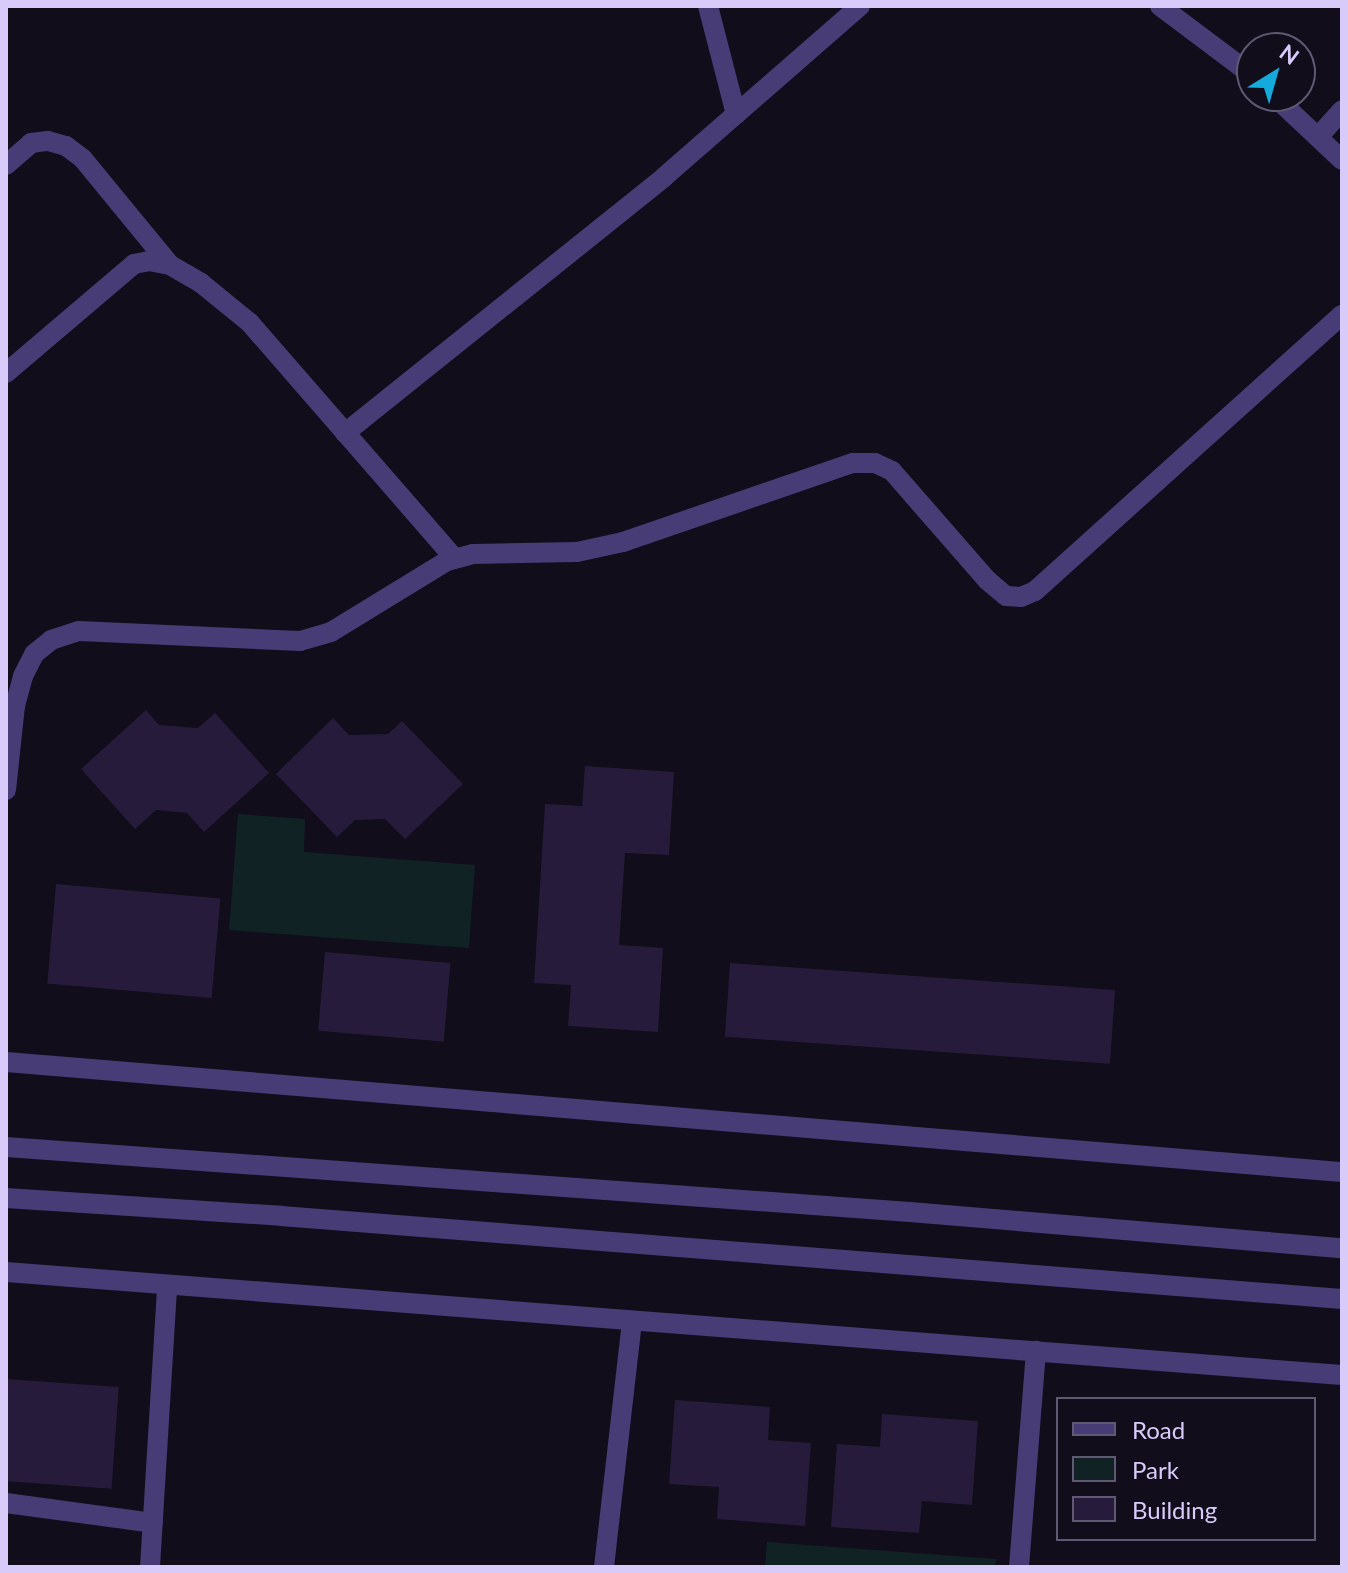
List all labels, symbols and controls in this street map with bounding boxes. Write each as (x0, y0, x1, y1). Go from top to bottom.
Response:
north arrow (1236, 32, 1316, 112)
text: N (1275, 38, 1304, 70)
legend (1056, 1397, 1316, 1541)
text: Road (1132, 1415, 1185, 1444)
text: Park (1132, 1455, 1179, 1484)
text: Building (1132, 1495, 1217, 1524)

